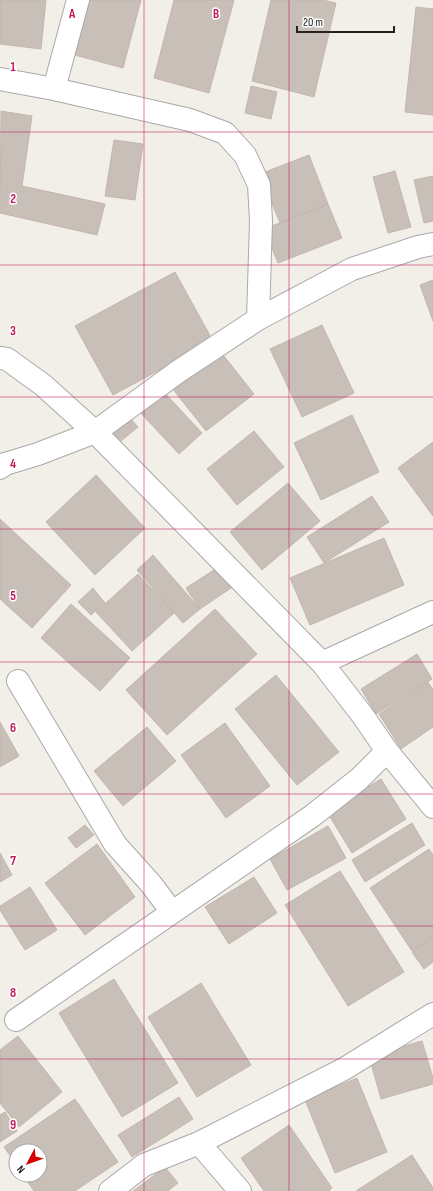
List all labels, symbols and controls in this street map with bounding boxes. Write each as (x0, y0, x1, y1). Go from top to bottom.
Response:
text: A (68, 6, 76, 22)
text: B (213, 6, 219, 22)
scale bar (297, 8, 394, 34)
text: 20 m (303, 15, 323, 30)
text: 1 (10, 59, 16, 75)
text: 2 (10, 191, 16, 207)
text: 3 (10, 323, 16, 339)
text: 4 (10, 456, 16, 472)
text: 5 (10, 588, 16, 604)
text: 6 (10, 720, 16, 736)
text: 7 (10, 853, 16, 869)
text: 8 (10, 985, 16, 1001)
text: 9 (10, 1117, 16, 1133)
north arrow (8, 1143, 48, 1183)
text: N (14, 1163, 28, 1176)

